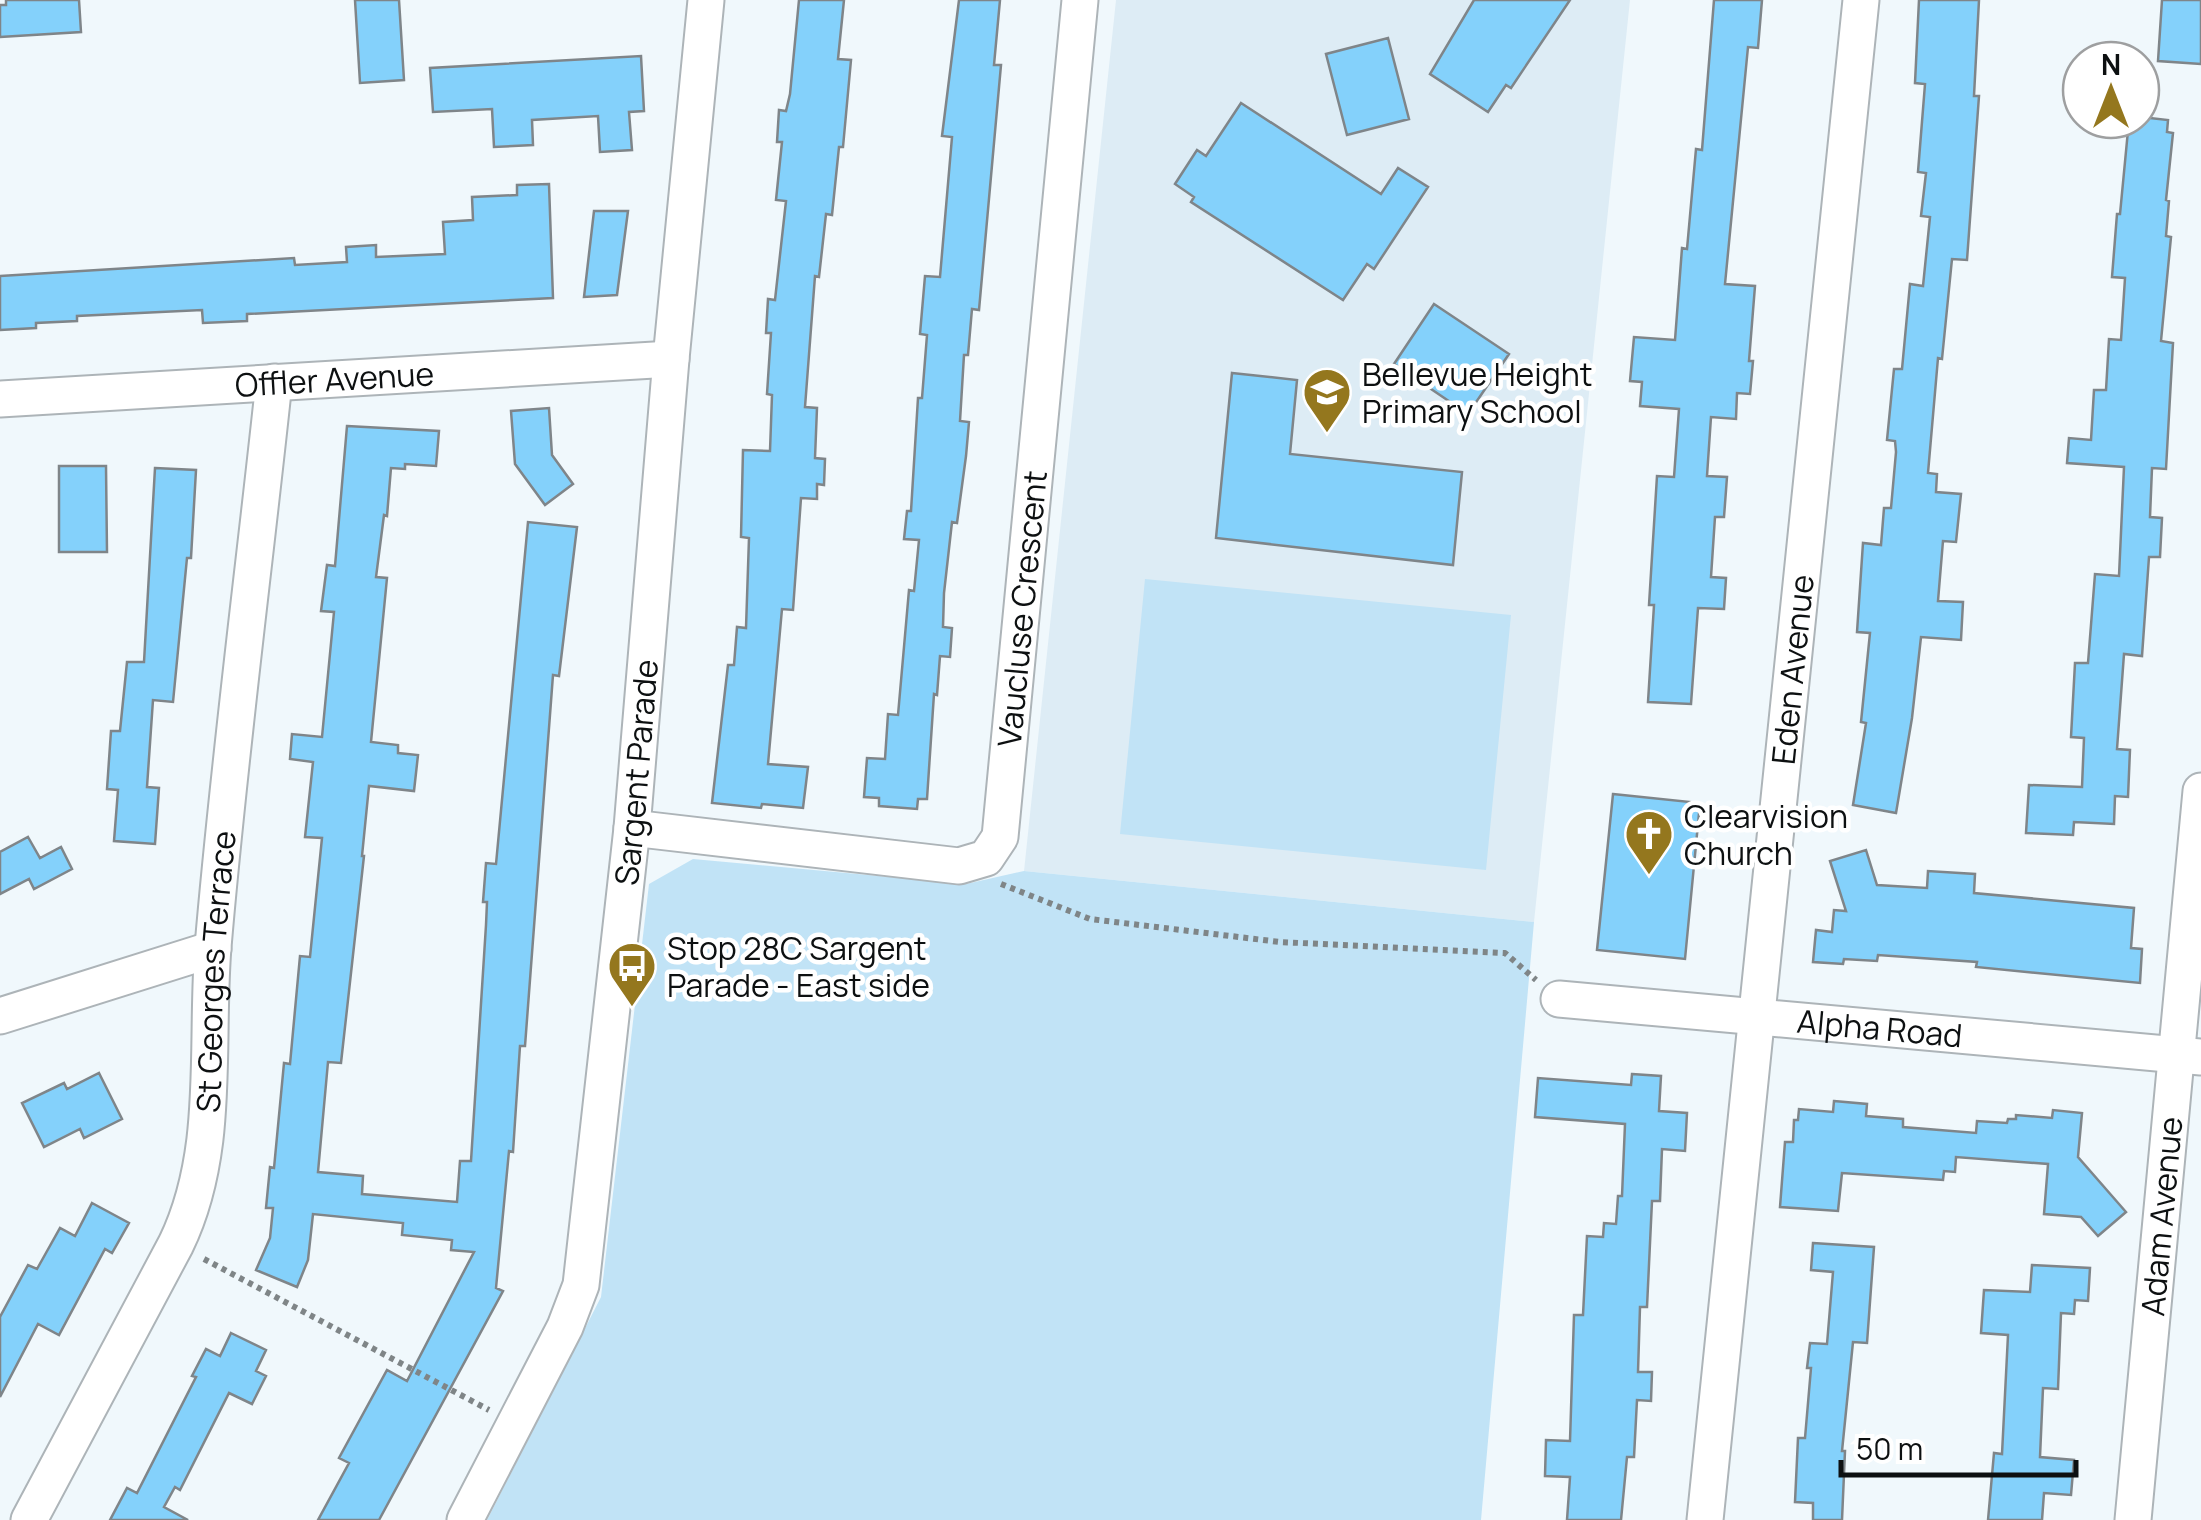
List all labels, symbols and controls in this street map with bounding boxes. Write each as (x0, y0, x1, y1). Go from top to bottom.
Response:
north arrow (2061, 40, 2161, 140)
text: N (2101, 45, 2121, 83)
street label: Offler Avenue (234, 351, 435, 407)
place label: Bellevue Height Primary School (1362, 352, 1593, 433)
school or university icon: Bellevue Height Primary School (1301, 366, 1353, 434)
street label: Vaucluse Crescent (987, 469, 1057, 749)
street label: Eden Avenue (1761, 572, 1824, 766)
street label: Sargent Parade (604, 658, 668, 888)
place label: Clearvision Church (1684, 794, 1848, 875)
church icon: Clearvision Church (1623, 808, 1675, 876)
street label: St Georges Terrace (186, 828, 246, 1114)
place label: Stop 28C Sargent Parade - East side (667, 926, 930, 1007)
bus stop icon: Stop 28C Sargent Parade - East side (606, 940, 658, 1008)
street label: Alpha Road (1795, 999, 1964, 1057)
street label: Adam Avenue (2130, 1115, 2193, 1318)
scale bar (1841, 1415, 2076, 1477)
text: 50 m (1856, 1428, 1923, 1469)

